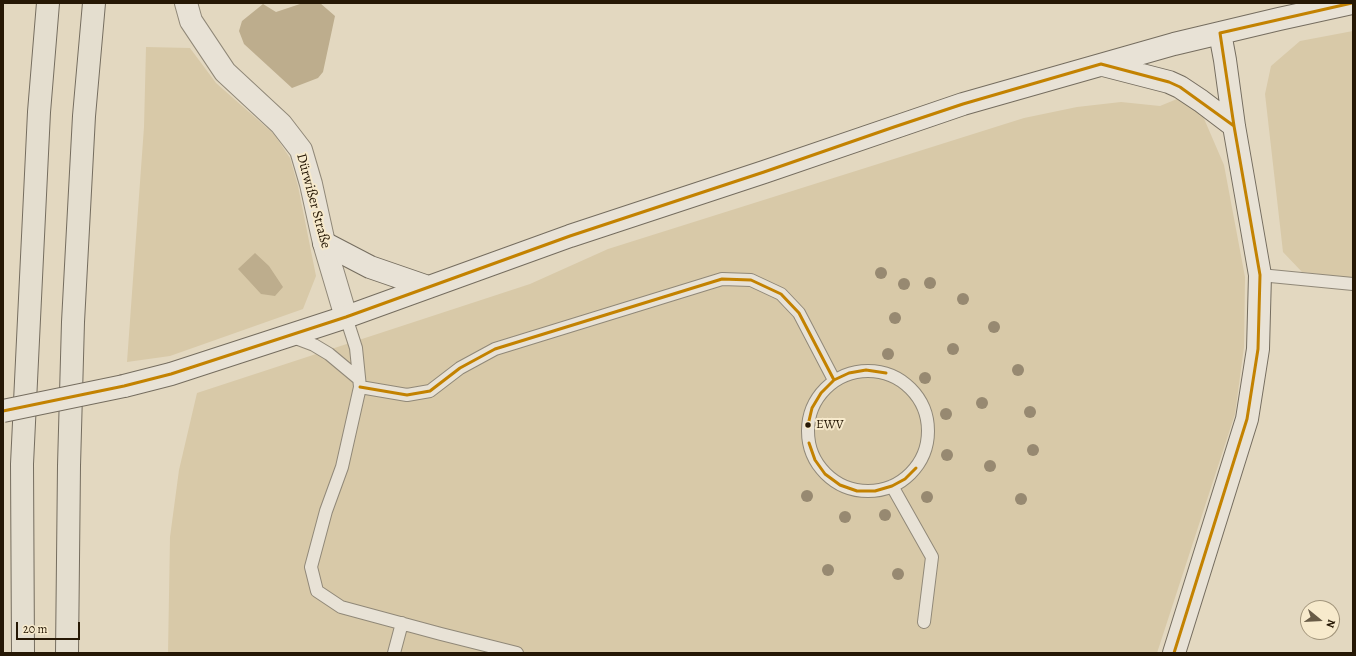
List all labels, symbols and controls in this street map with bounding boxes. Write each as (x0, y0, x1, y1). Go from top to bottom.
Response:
street label: Dürwißer Straße (292, 152, 334, 250)
place label: EWV (816, 417, 844, 433)
marker: EWV (803, 420, 813, 430)
north arrow (1300, 600, 1340, 640)
scale bar (18, 614, 82, 640)
text: N (1323, 617, 1339, 630)
text: 20 m (23, 621, 47, 637)

